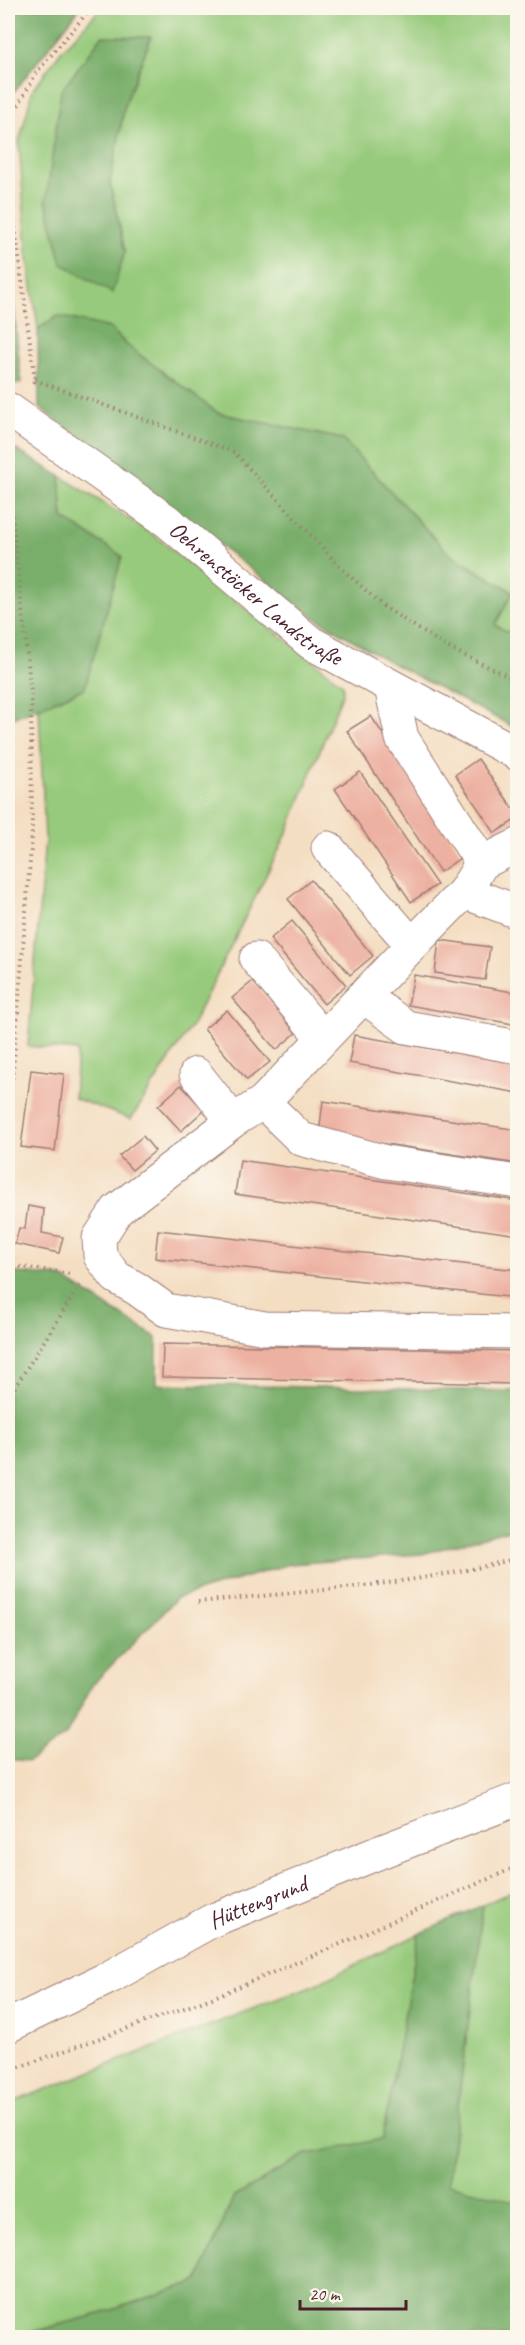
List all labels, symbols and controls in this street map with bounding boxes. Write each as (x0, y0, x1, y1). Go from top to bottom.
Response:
street label: Oehrenstöcker Landstraße (163, 514, 349, 673)
street label: Hüttengrund (204, 1867, 314, 1935)
scale bar (300, 2273, 406, 2311)
text: 20 m (309, 2283, 342, 2305)

